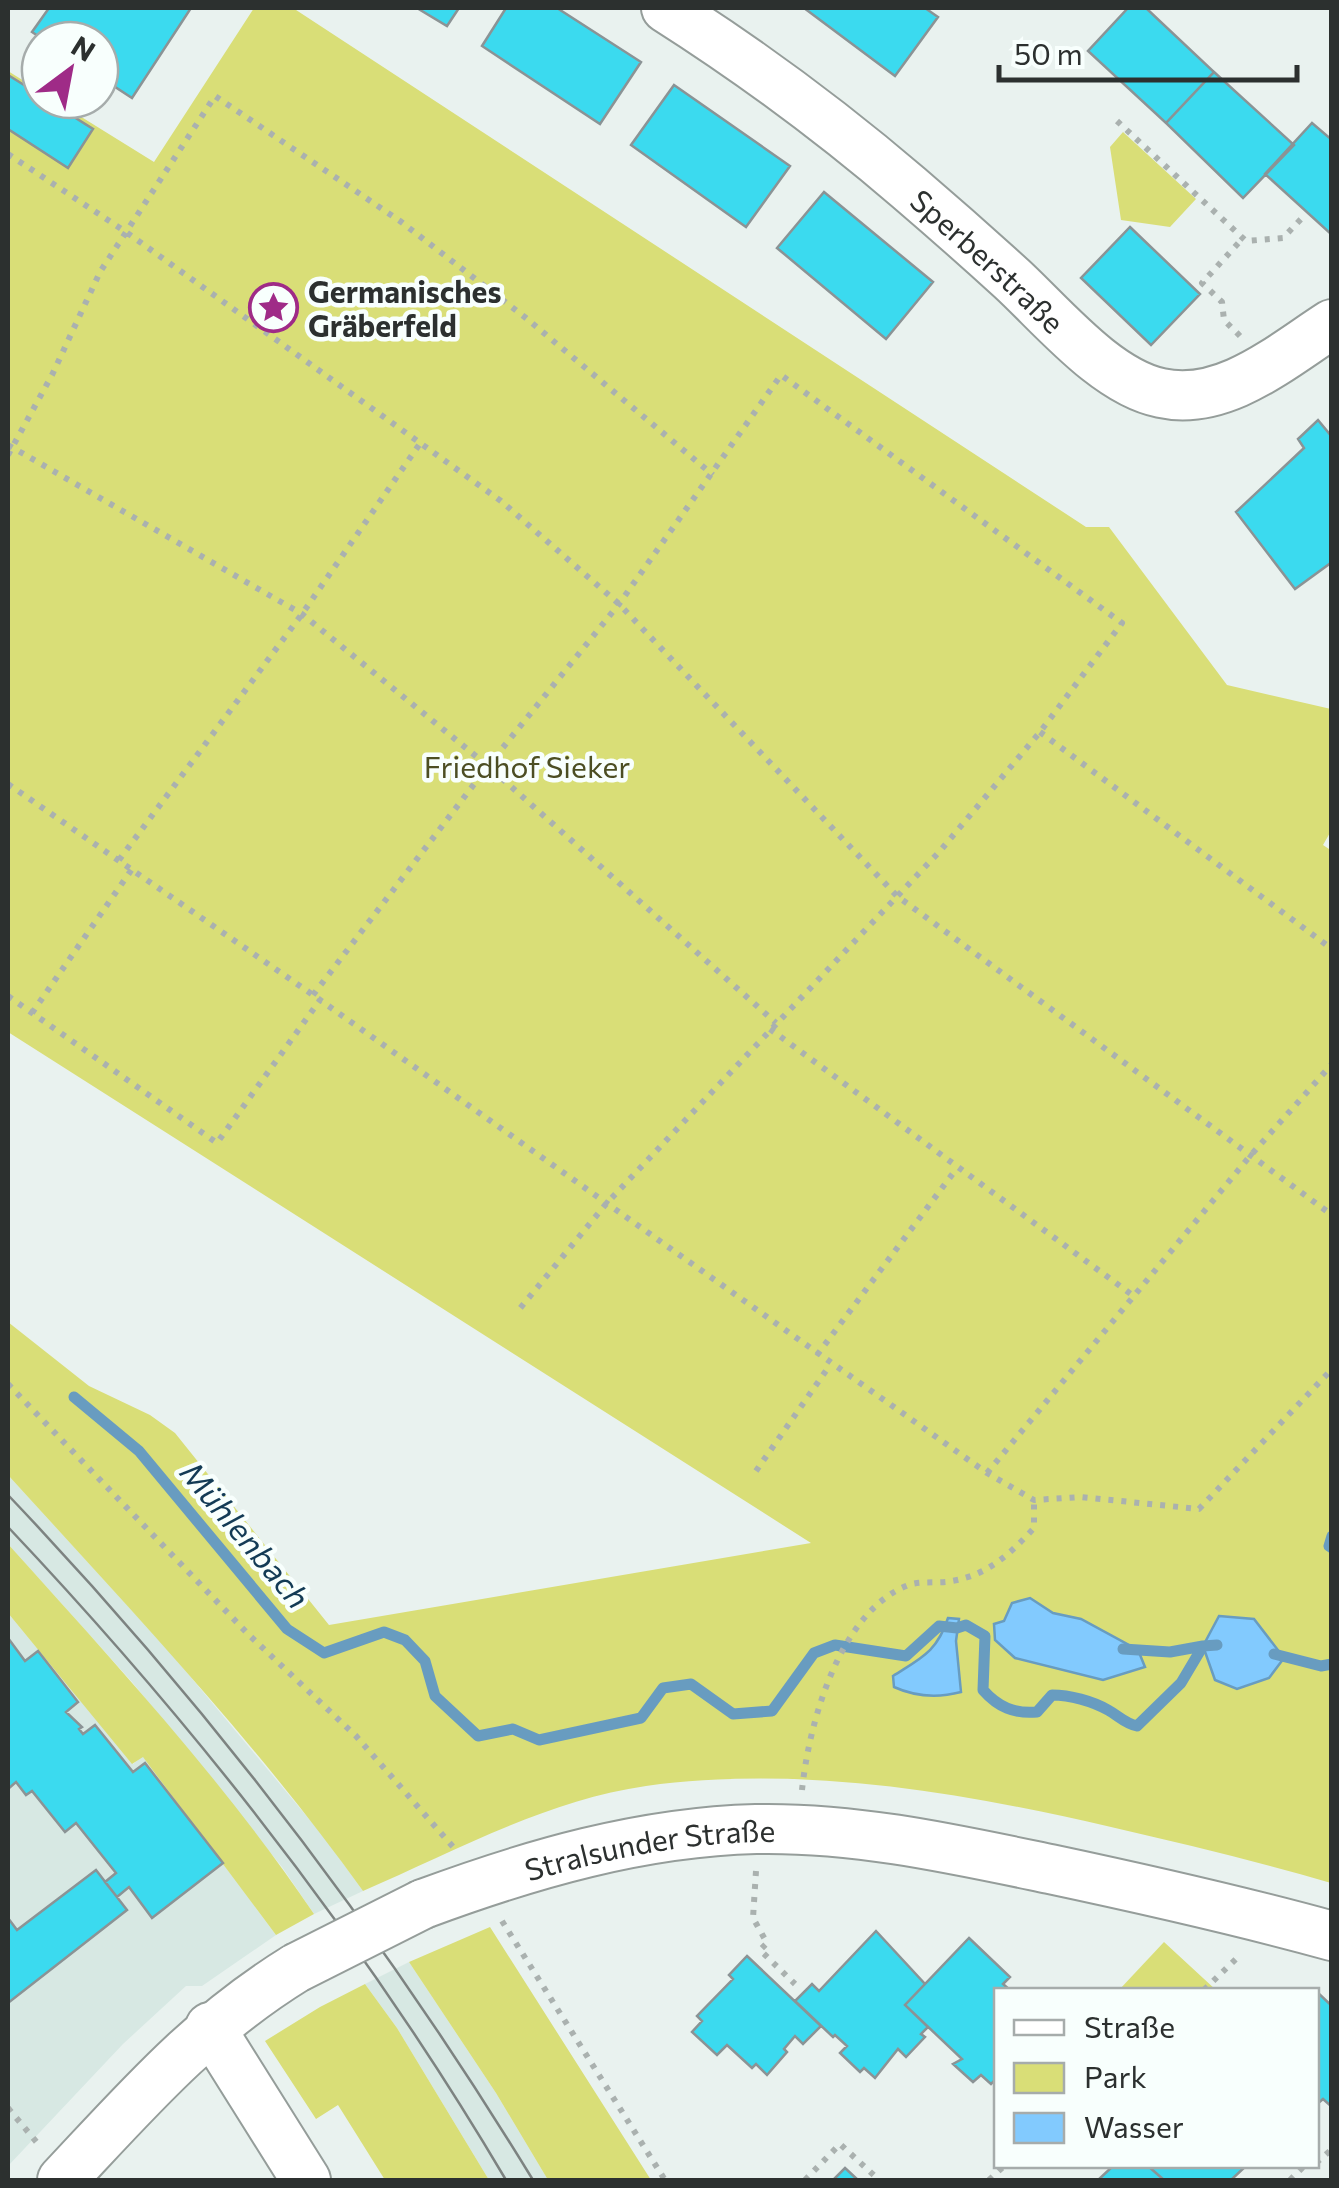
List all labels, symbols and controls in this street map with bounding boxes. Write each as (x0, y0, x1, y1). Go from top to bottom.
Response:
north arrow (20, 20, 120, 120)
scale bar (999, 20, 1296, 82)
text: N (66, 28, 102, 68)
text: 50 m (1014, 34, 1083, 71)
street label: Sperberstraße (904, 180, 1073, 340)
place label: Germanisches Gräberfeld (308, 272, 501, 343)
place icon: Germanisches Gräberfeld (247, 281, 299, 333)
park label: Friedhof Sieker (424, 747, 630, 784)
water label: Mühlenbach (173, 1452, 319, 1616)
street label: Stralsunder Straße (520, 1810, 775, 1887)
legend (994, 1988, 1319, 2168)
text: Straße (1084, 2007, 1175, 2044)
text: Park (1084, 2057, 1147, 2094)
text: Wasser (1084, 2107, 1184, 2144)

